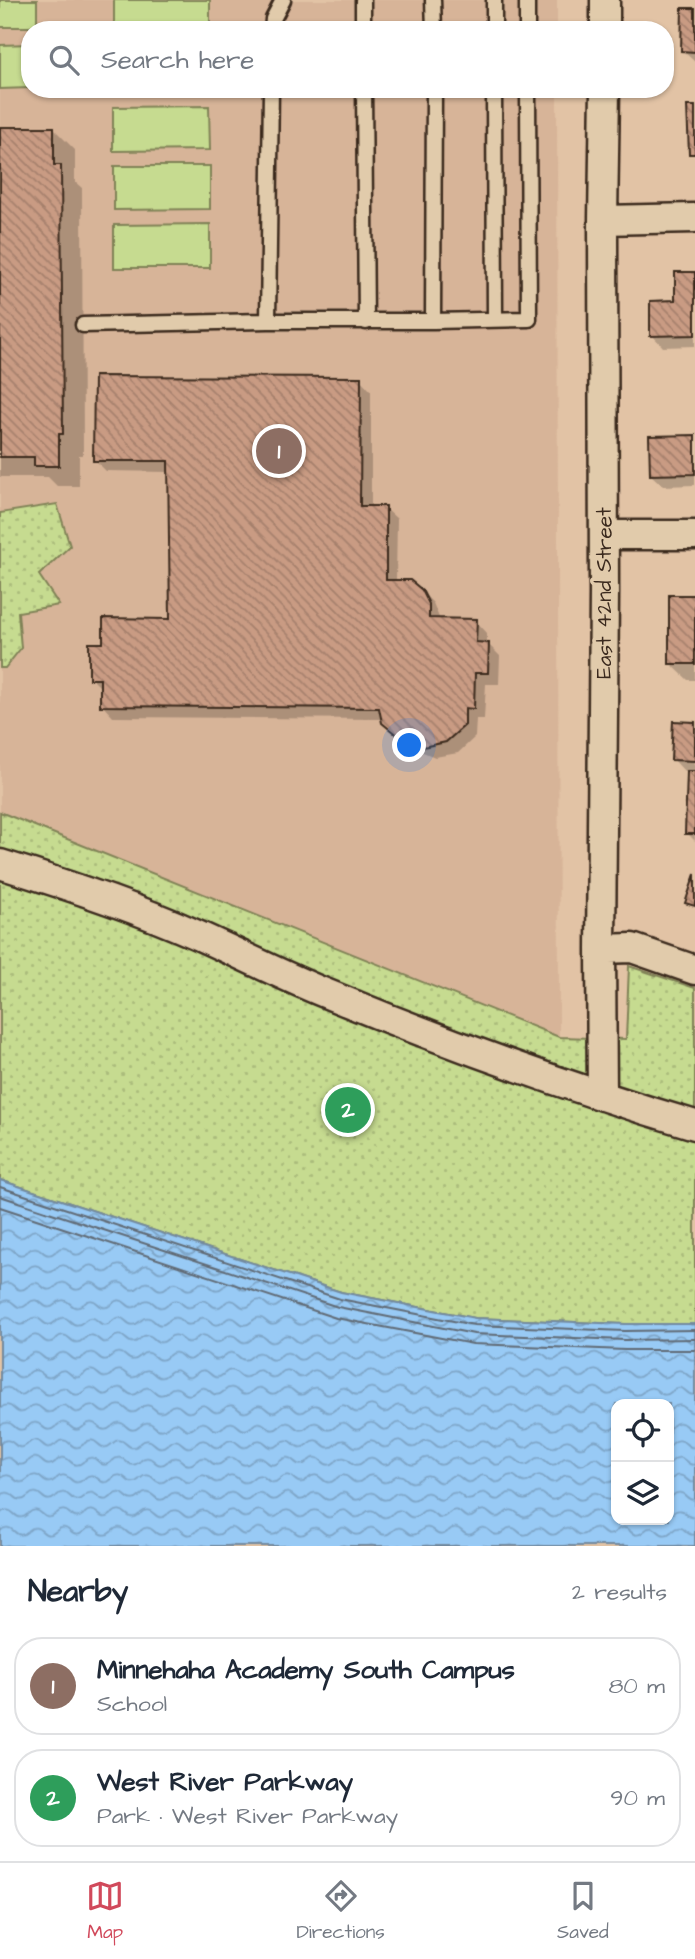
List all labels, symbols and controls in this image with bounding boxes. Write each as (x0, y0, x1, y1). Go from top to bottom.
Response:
search box (21, 21, 674, 98)
icon: search (45, 41, 83, 79)
text: Search here (101, 42, 254, 78)
pin: 1 (256, 425, 302, 477)
street label: East 42nd Street (590, 507, 619, 679)
your location (392, 728, 426, 762)
pin: 2 (325, 1084, 371, 1136)
map controls (611, 1399, 674, 1525)
button: locate (611, 1399, 674, 1462)
button: layers (611, 1462, 674, 1525)
text: Nearby (28, 1571, 128, 1613)
text: 2 results (572, 1576, 667, 1608)
text: Minnehaha Academy South Campus (97, 1652, 515, 1688)
text: 1 (52, 1670, 54, 1702)
text: 80 m (608, 1670, 665, 1702)
text: School (97, 1688, 167, 1720)
text: West River Parkway (97, 1764, 353, 1800)
text: 2 (46, 1782, 60, 1814)
text: 90 m (610, 1782, 665, 1814)
text: Park · West River Parkway (97, 1800, 398, 1832)
tab: Map (86, 1877, 124, 1946)
tab: Directions (296, 1877, 385, 1946)
tab: Saved (557, 1877, 609, 1946)

